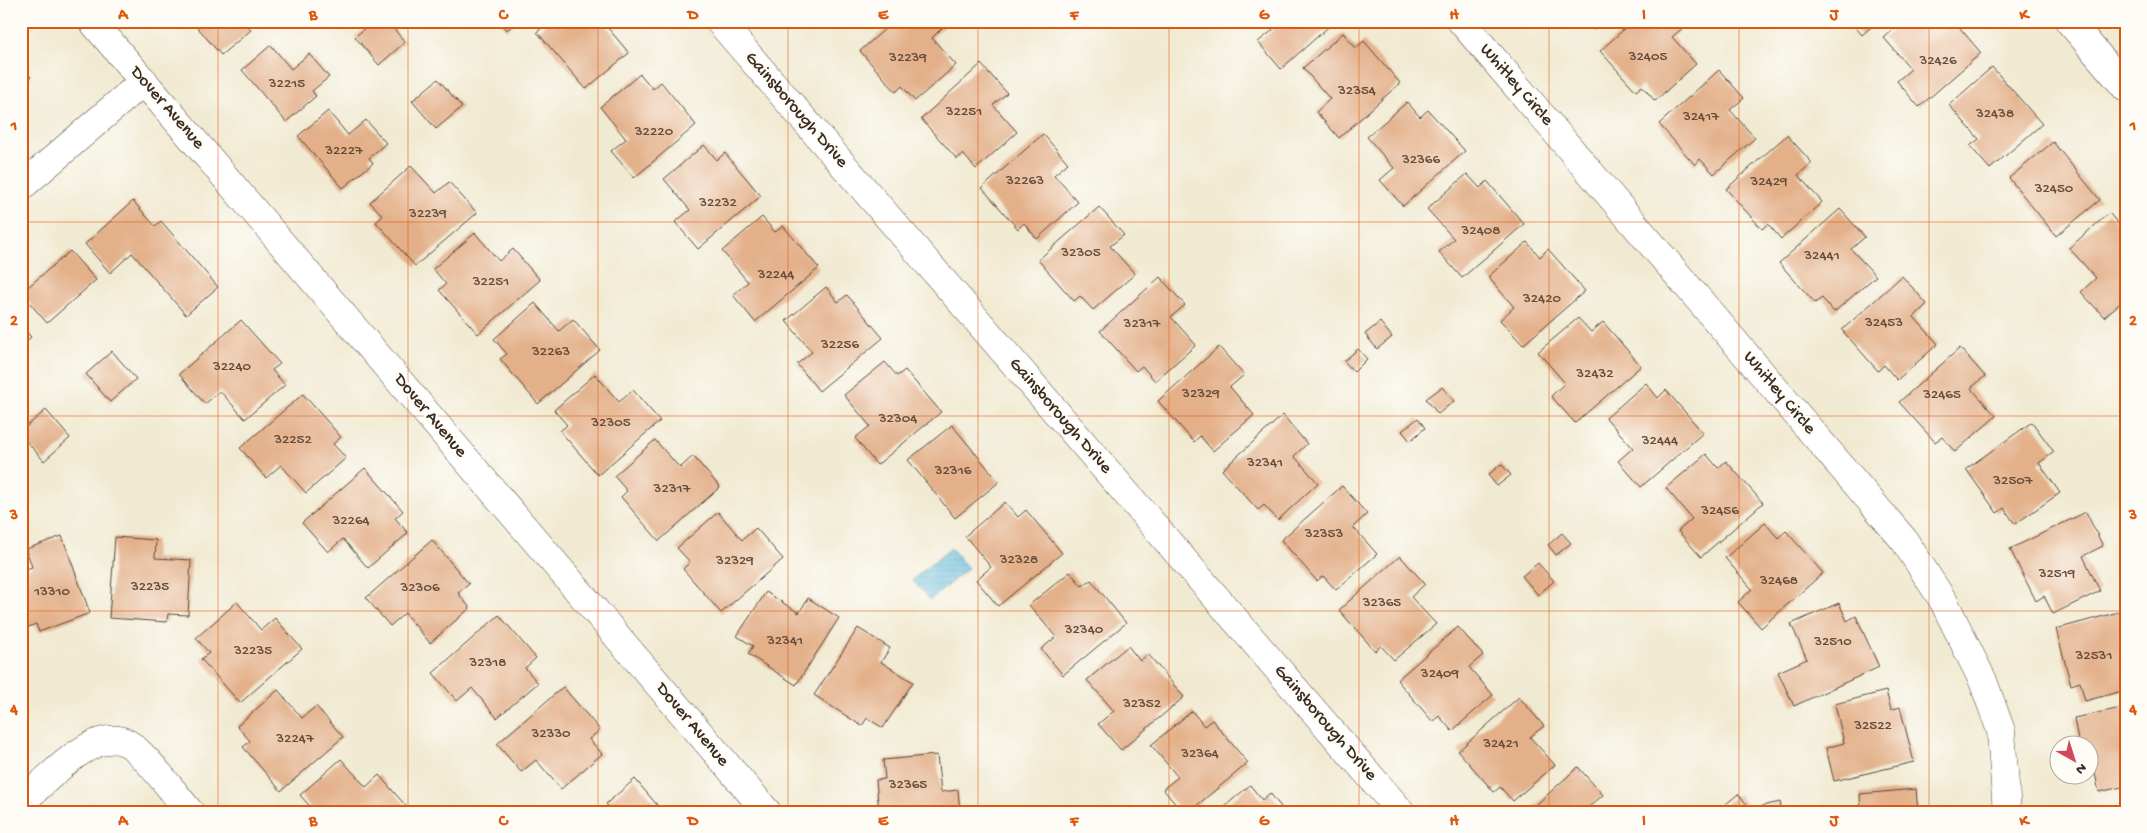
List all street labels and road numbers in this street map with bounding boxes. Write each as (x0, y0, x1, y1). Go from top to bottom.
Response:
street label: Whitley Circle (1475, 40, 1558, 131)
street label: Gainsborough Drive (740, 48, 853, 173)
street label: Dover Avenue (125, 61, 209, 154)
street label: Whitley Circle (1738, 347, 1820, 439)
street label: Gainsborough Drive (1004, 354, 1117, 479)
street label: Dover Avenue (388, 369, 472, 463)
street label: Gainsborough Drive (1269, 661, 1382, 786)
street label: Dover Avenue (650, 678, 734, 772)

